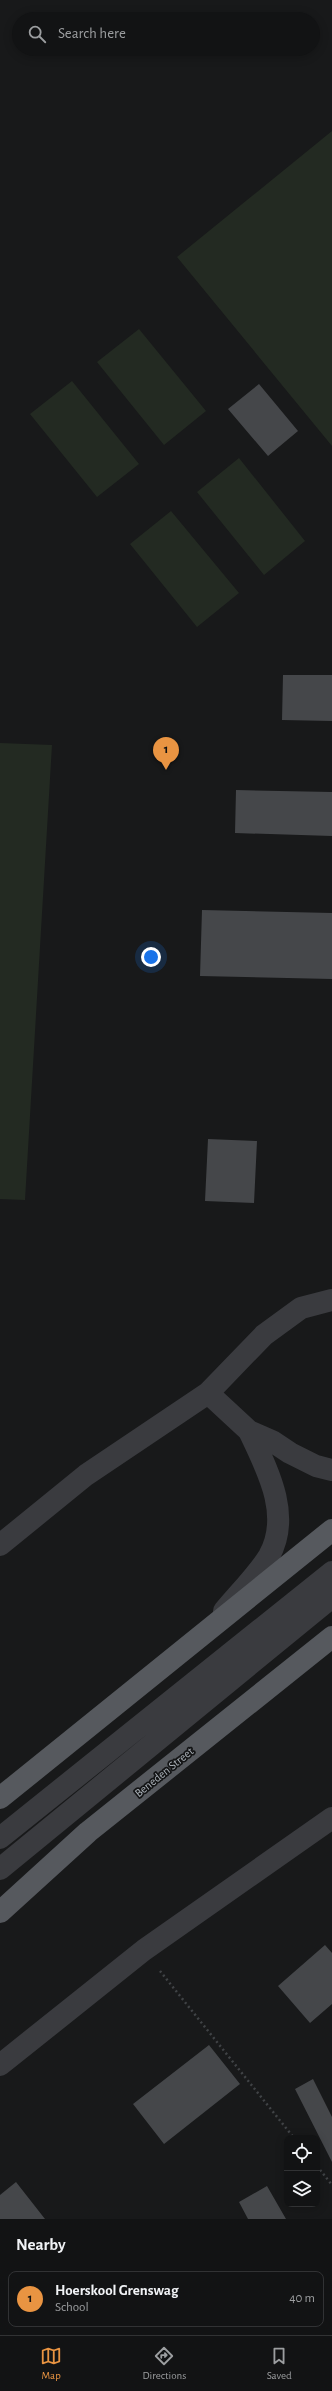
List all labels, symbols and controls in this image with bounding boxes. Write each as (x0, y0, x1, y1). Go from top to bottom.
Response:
search box (12, 12, 320, 56)
icon: search (26, 23, 48, 45)
text: Search here (58, 26, 126, 41)
pin: 1 (153, 737, 179, 770)
your location (141, 947, 161, 967)
street label: Beneden Street (132, 1745, 196, 1799)
map controls (284, 2135, 320, 2207)
button: locate (284, 2135, 320, 2171)
button: layers (284, 2171, 320, 2207)
text: Nearby (16, 2236, 66, 2253)
text: Hoerskool Grenswag (55, 2283, 178, 2298)
text: 1 (28, 2292, 32, 2305)
text: 40 m (289, 2292, 315, 2305)
text: School (55, 2301, 89, 2314)
tab: Map (40, 2345, 62, 2382)
tab: Directions (142, 2345, 186, 2382)
tab: Saved (267, 2345, 292, 2382)

